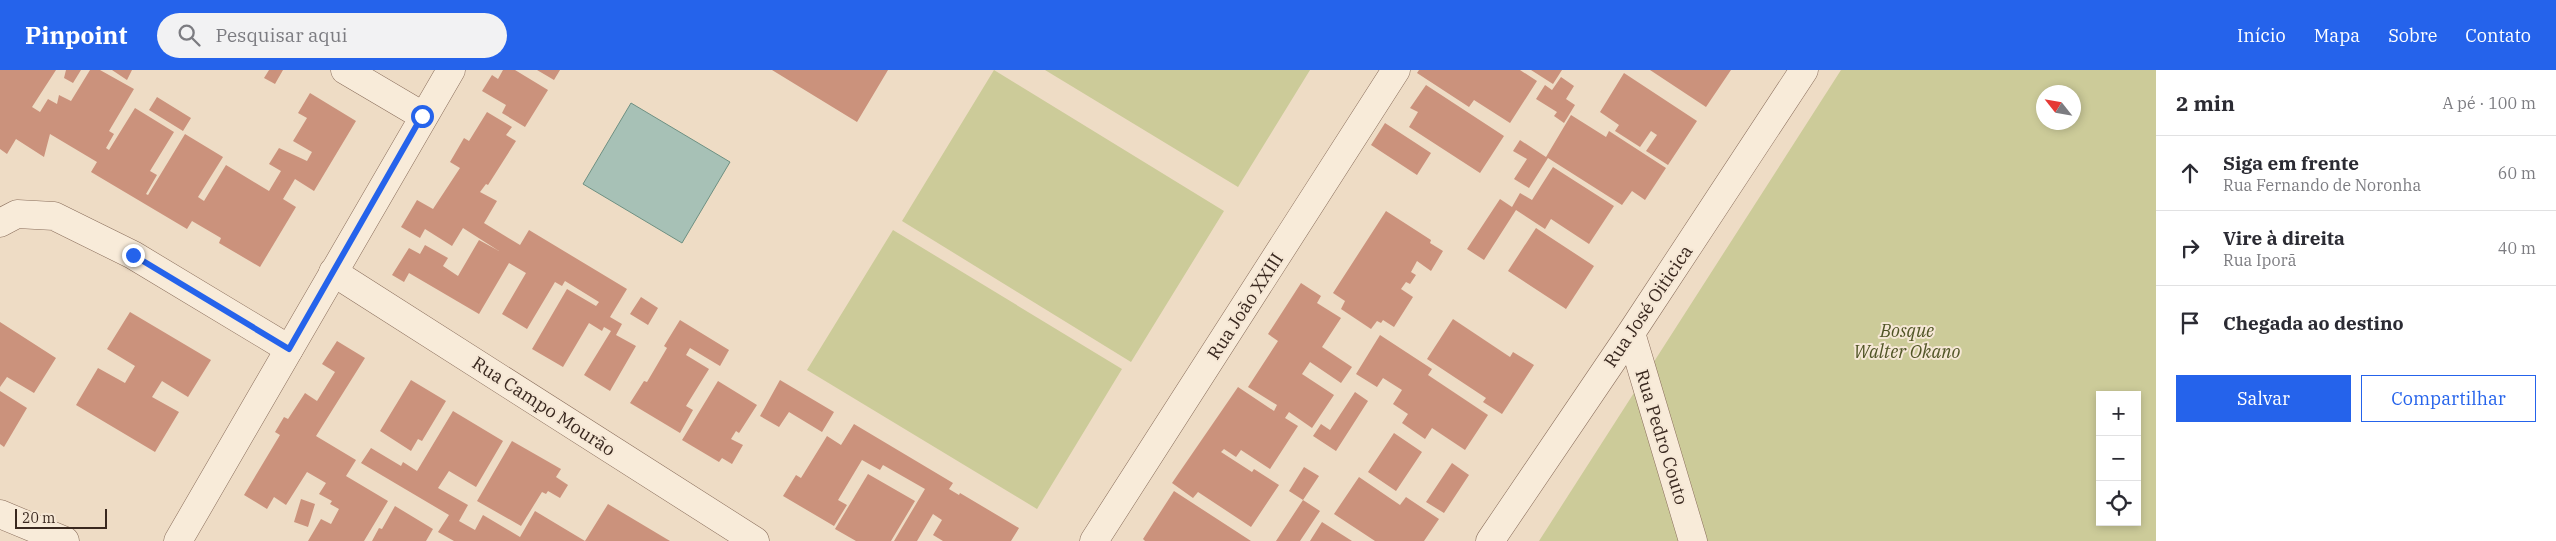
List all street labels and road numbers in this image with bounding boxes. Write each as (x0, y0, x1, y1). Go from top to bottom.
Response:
street label: Rua José Oiticica (1599, 240, 1697, 372)
street label: Rua João XXIII (1202, 248, 1288, 364)
street label: Rua Campo Mourão (468, 351, 620, 461)
street label: Rua Pedro Couto (1630, 366, 1694, 508)

